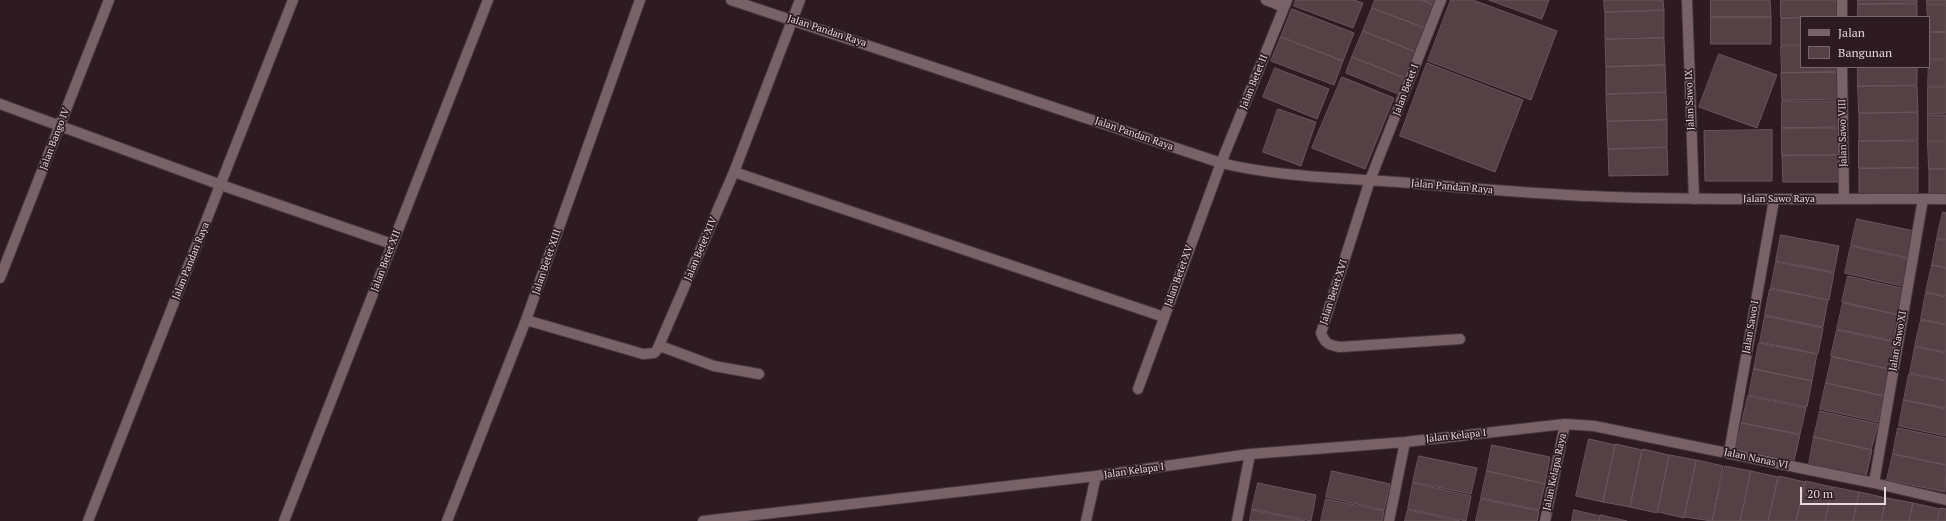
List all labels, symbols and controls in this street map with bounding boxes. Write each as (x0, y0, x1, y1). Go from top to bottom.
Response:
street label: Jalan Pandan Raya (786, 13, 868, 49)
legend (1800, 16, 1930, 68)
text: Jalan (1838, 25, 1865, 40)
text: Bangunan (1838, 45, 1892, 60)
street label: Jalan Betet II (1238, 53, 1270, 111)
street label: Jalan Betet I (1391, 62, 1421, 118)
street label: Jalan Sawo IX (1683, 69, 1697, 131)
street label: Jalan Sawo VIII (1836, 99, 1850, 167)
street label: Jalan Bango IV (38, 106, 72, 172)
street label: Jalan Pandan Raya (1093, 115, 1175, 153)
street label: Jalan Pandan Raya (1410, 177, 1494, 197)
street label: Jalan Sawo Raya (1743, 193, 1815, 205)
street label: Jalan Betet XIV (682, 215, 720, 283)
street label: Jalan Pandan Raya (170, 221, 212, 301)
street label: Jalan Betet XIII (530, 228, 564, 296)
street label: Jalan Betet XII (369, 229, 403, 293)
street label: Jalan Betet XV (1162, 244, 1196, 308)
street label: Jalan Betet XVI (1318, 258, 1350, 326)
street label: Jalan Sawo I (1740, 299, 1762, 355)
street label: Jalan Sawo XI (1887, 310, 1909, 372)
street label: Jalan Kelapa I (1425, 427, 1487, 445)
street label: Jalan Kelapa Raya (1541, 432, 1569, 512)
street label: Jalan Nanas VI (1723, 446, 1789, 472)
street label: Jalan Kelapa I (1103, 461, 1165, 481)
scale bar (1802, 479, 1888, 505)
text: 20 m (1807, 486, 1833, 501)

